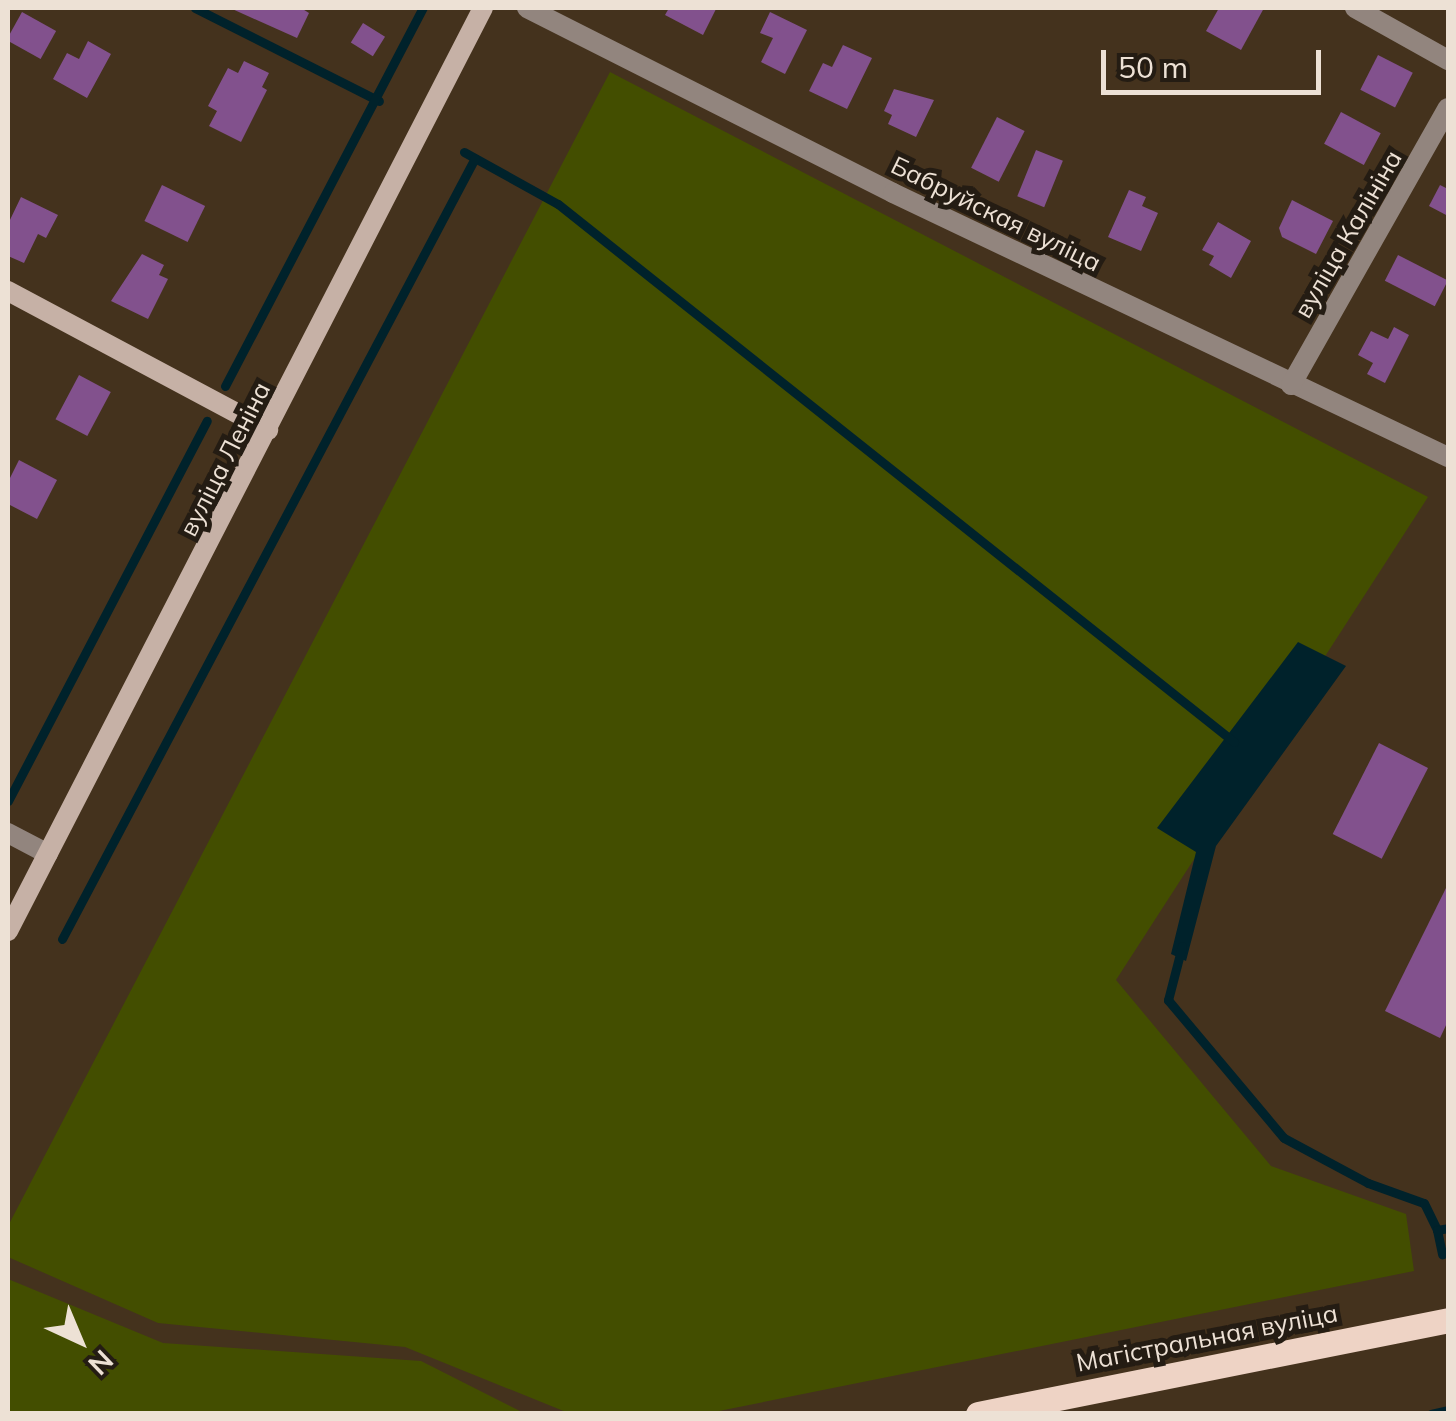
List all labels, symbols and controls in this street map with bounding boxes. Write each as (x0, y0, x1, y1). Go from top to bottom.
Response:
scale bar (1106, 30, 1326, 92)
text: 50 m (1118, 48, 1188, 86)
street label: вуліца Калініна (1288, 145, 1408, 323)
street label: Бабруйская вуліца (886, 150, 1106, 278)
street label: вуліца Леніна (173, 377, 277, 541)
north arrow (30, 1291, 130, 1391)
street label: Магістральная вуліца (1074, 1298, 1340, 1378)
text: N (81, 1343, 121, 1383)

